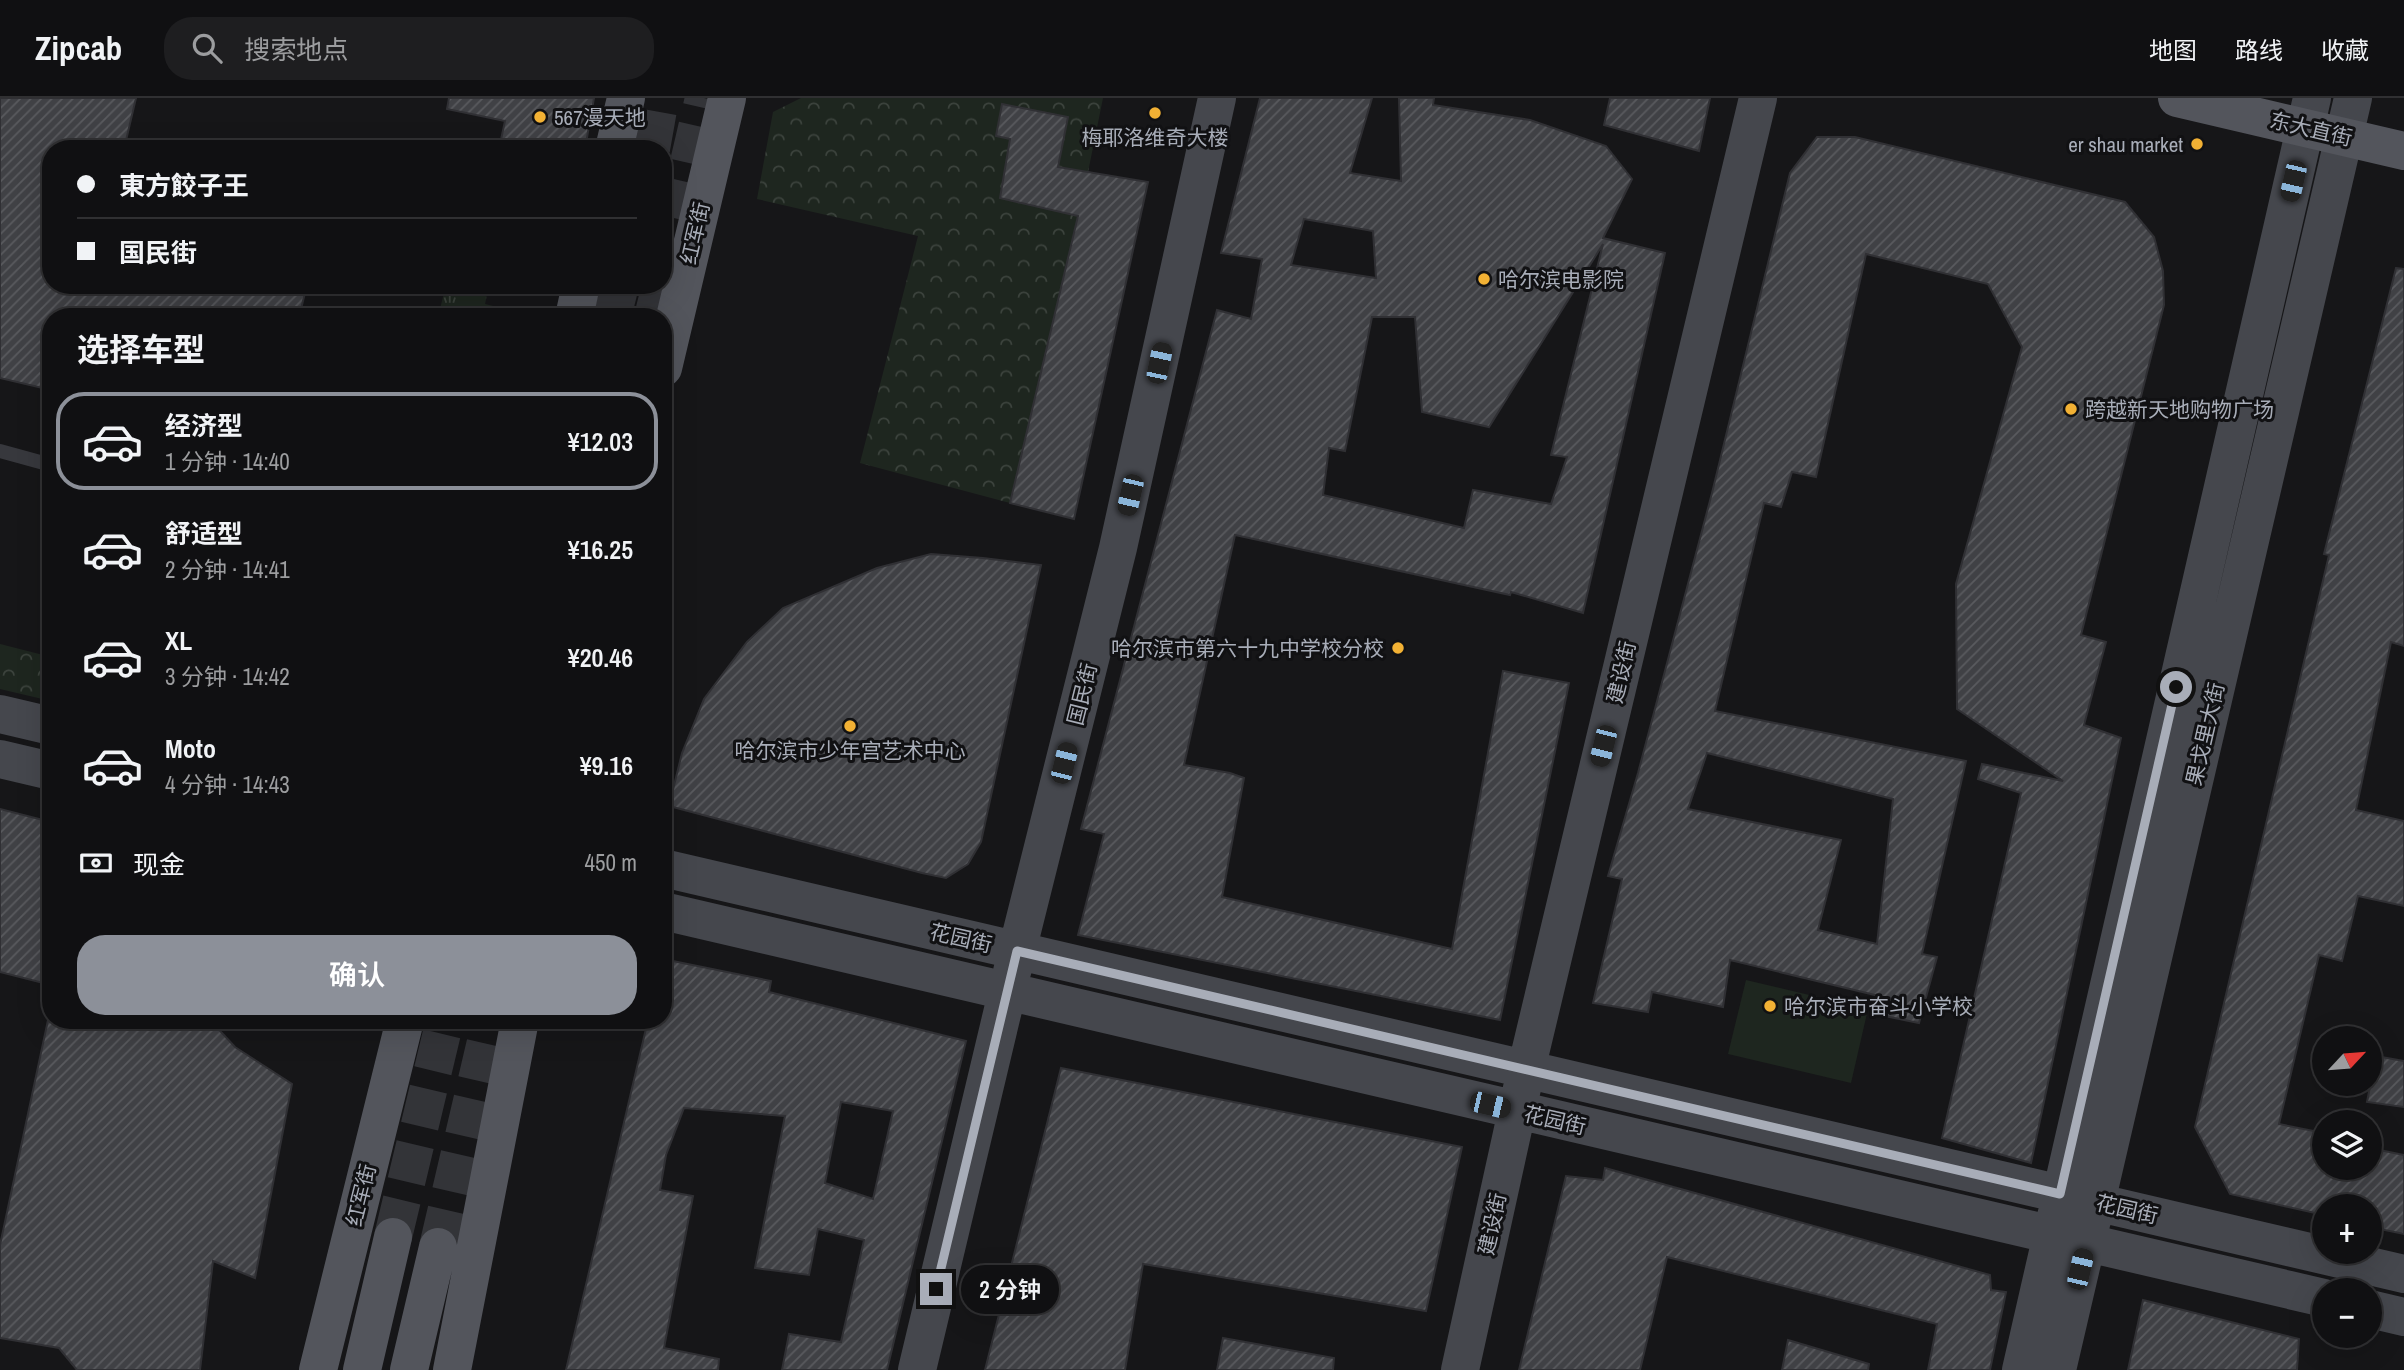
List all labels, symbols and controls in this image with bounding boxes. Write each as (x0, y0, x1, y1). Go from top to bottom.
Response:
search box (164, 17, 654, 80)
text: Zipcab (35, 26, 122, 70)
icon: search (188, 29, 226, 67)
text: 搜索地点 (244, 32, 348, 67)
text: 地图 (2149, 34, 2197, 66)
text: 路线 (2235, 34, 2283, 66)
text: 收藏 (2321, 34, 2369, 66)
place label: 567漫天地 (554, 103, 646, 132)
marker: 梅耶洛维奇大楼 (1147, 105, 1163, 121)
street label: 东大直街 (2267, 105, 2355, 153)
marker: 567漫天地 (532, 109, 548, 125)
place label: 梅耶洛维奇大楼 (1082, 123, 1229, 152)
place label: er shau market (2068, 130, 2183, 159)
marker: er shau market (2189, 136, 2205, 152)
car (2279, 158, 2308, 204)
text: 東方餃子王 (119, 168, 249, 203)
street label: 红军街 (674, 199, 716, 267)
text: 国民街 (119, 235, 197, 270)
place label: 哈尔滨电影院 (1498, 265, 1624, 294)
marker: 哈尔滨电影院 (1476, 271, 1492, 287)
text: 选择车型 (77, 328, 205, 371)
car (1145, 340, 1174, 386)
place label: 跨越新天地购物广场 (2085, 395, 2274, 424)
marker: 跨越新天地购物广场 (2063, 401, 2079, 417)
text: 经济型 (165, 408, 243, 443)
icon: car (81, 410, 144, 473)
text: ¥12.03 (568, 424, 633, 459)
text: 1 分钟 · 14:40 (165, 446, 290, 477)
car (1116, 472, 1145, 518)
text: 舒适型 (165, 516, 243, 551)
icon: car (81, 518, 144, 581)
text: ¥16.25 (568, 532, 633, 567)
text: 2 分钟 · 14:41 (165, 554, 290, 585)
text: XL (165, 623, 192, 658)
icon: car (81, 626, 144, 689)
place label: 哈尔滨市第六十九中学校分校 (1111, 634, 1384, 663)
street label: 建设街 (1600, 638, 1642, 706)
text: ¥20.46 (568, 640, 633, 675)
marker: 哈尔滨市第六十九中学校分校 (1390, 640, 1406, 656)
street label: 国民街 (1060, 660, 1104, 728)
text: 3 分钟 · 14:42 (165, 661, 290, 692)
route start (2160, 671, 2192, 703)
street label: 果戈里大街 (2179, 680, 2231, 788)
marker: 哈尔滨市少年宫艺术中心 (842, 718, 858, 734)
car (1588, 723, 1619, 769)
text: Moto (165, 731, 216, 766)
icon: car (81, 734, 144, 797)
place label: 哈尔滨市少年宫艺术中心 (735, 736, 966, 765)
car (1049, 740, 1080, 786)
text: ¥9.16 (580, 748, 633, 783)
text: 4 分钟 · 14:43 (165, 769, 290, 800)
icon: cash (77, 844, 115, 882)
text: 现金 (133, 847, 185, 882)
text: 450 m (585, 847, 637, 878)
street label: 花园街 (927, 917, 995, 959)
button: 确认 (77, 935, 637, 1015)
place label: 哈尔滨市奋斗小学校 (1784, 992, 1973, 1021)
marker: 哈尔滨市奋斗小学校 (1762, 998, 1778, 1014)
north arrow (2312, 1026, 2382, 1096)
map controls (2312, 1026, 2382, 1348)
car (1468, 1090, 1513, 1120)
street label: 花园街 (1521, 1099, 1589, 1141)
button: layers (2312, 1110, 2382, 1180)
street label: 红军街 (339, 1161, 383, 1229)
street label: 花园街 (2093, 1188, 2161, 1230)
street label: 建设街 (1471, 1190, 1513, 1258)
button: + (2312, 1194, 2382, 1264)
car (2066, 1246, 2095, 1292)
callout: 2 分钟 (960, 1264, 1058, 1314)
route end (920, 1273, 952, 1305)
text: 2 分钟 (979, 1274, 1041, 1305)
button: − (2312, 1278, 2382, 1348)

